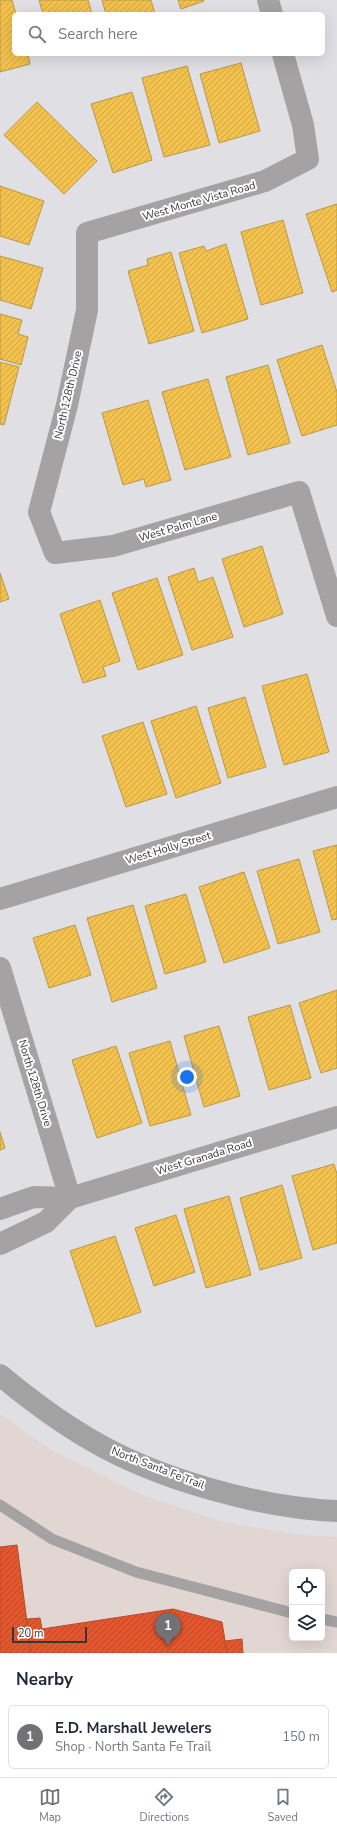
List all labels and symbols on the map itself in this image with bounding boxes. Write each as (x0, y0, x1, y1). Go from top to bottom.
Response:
street label: West Monte Vista Road (141, 178, 257, 224)
street label: North 128th Drive (51, 349, 85, 441)
street label: West Palm Lane (137, 509, 219, 545)
street label: West Holly Street (123, 828, 213, 868)
street label: North 128th Drive (15, 1038, 55, 1128)
your location (177, 1067, 197, 1087)
street label: West Granada Road (154, 1135, 254, 1179)
street label: North Santa Fe Trail (109, 1443, 207, 1493)
pin: 1 (155, 1613, 181, 1646)
scale bar (12, 1625, 87, 1644)

